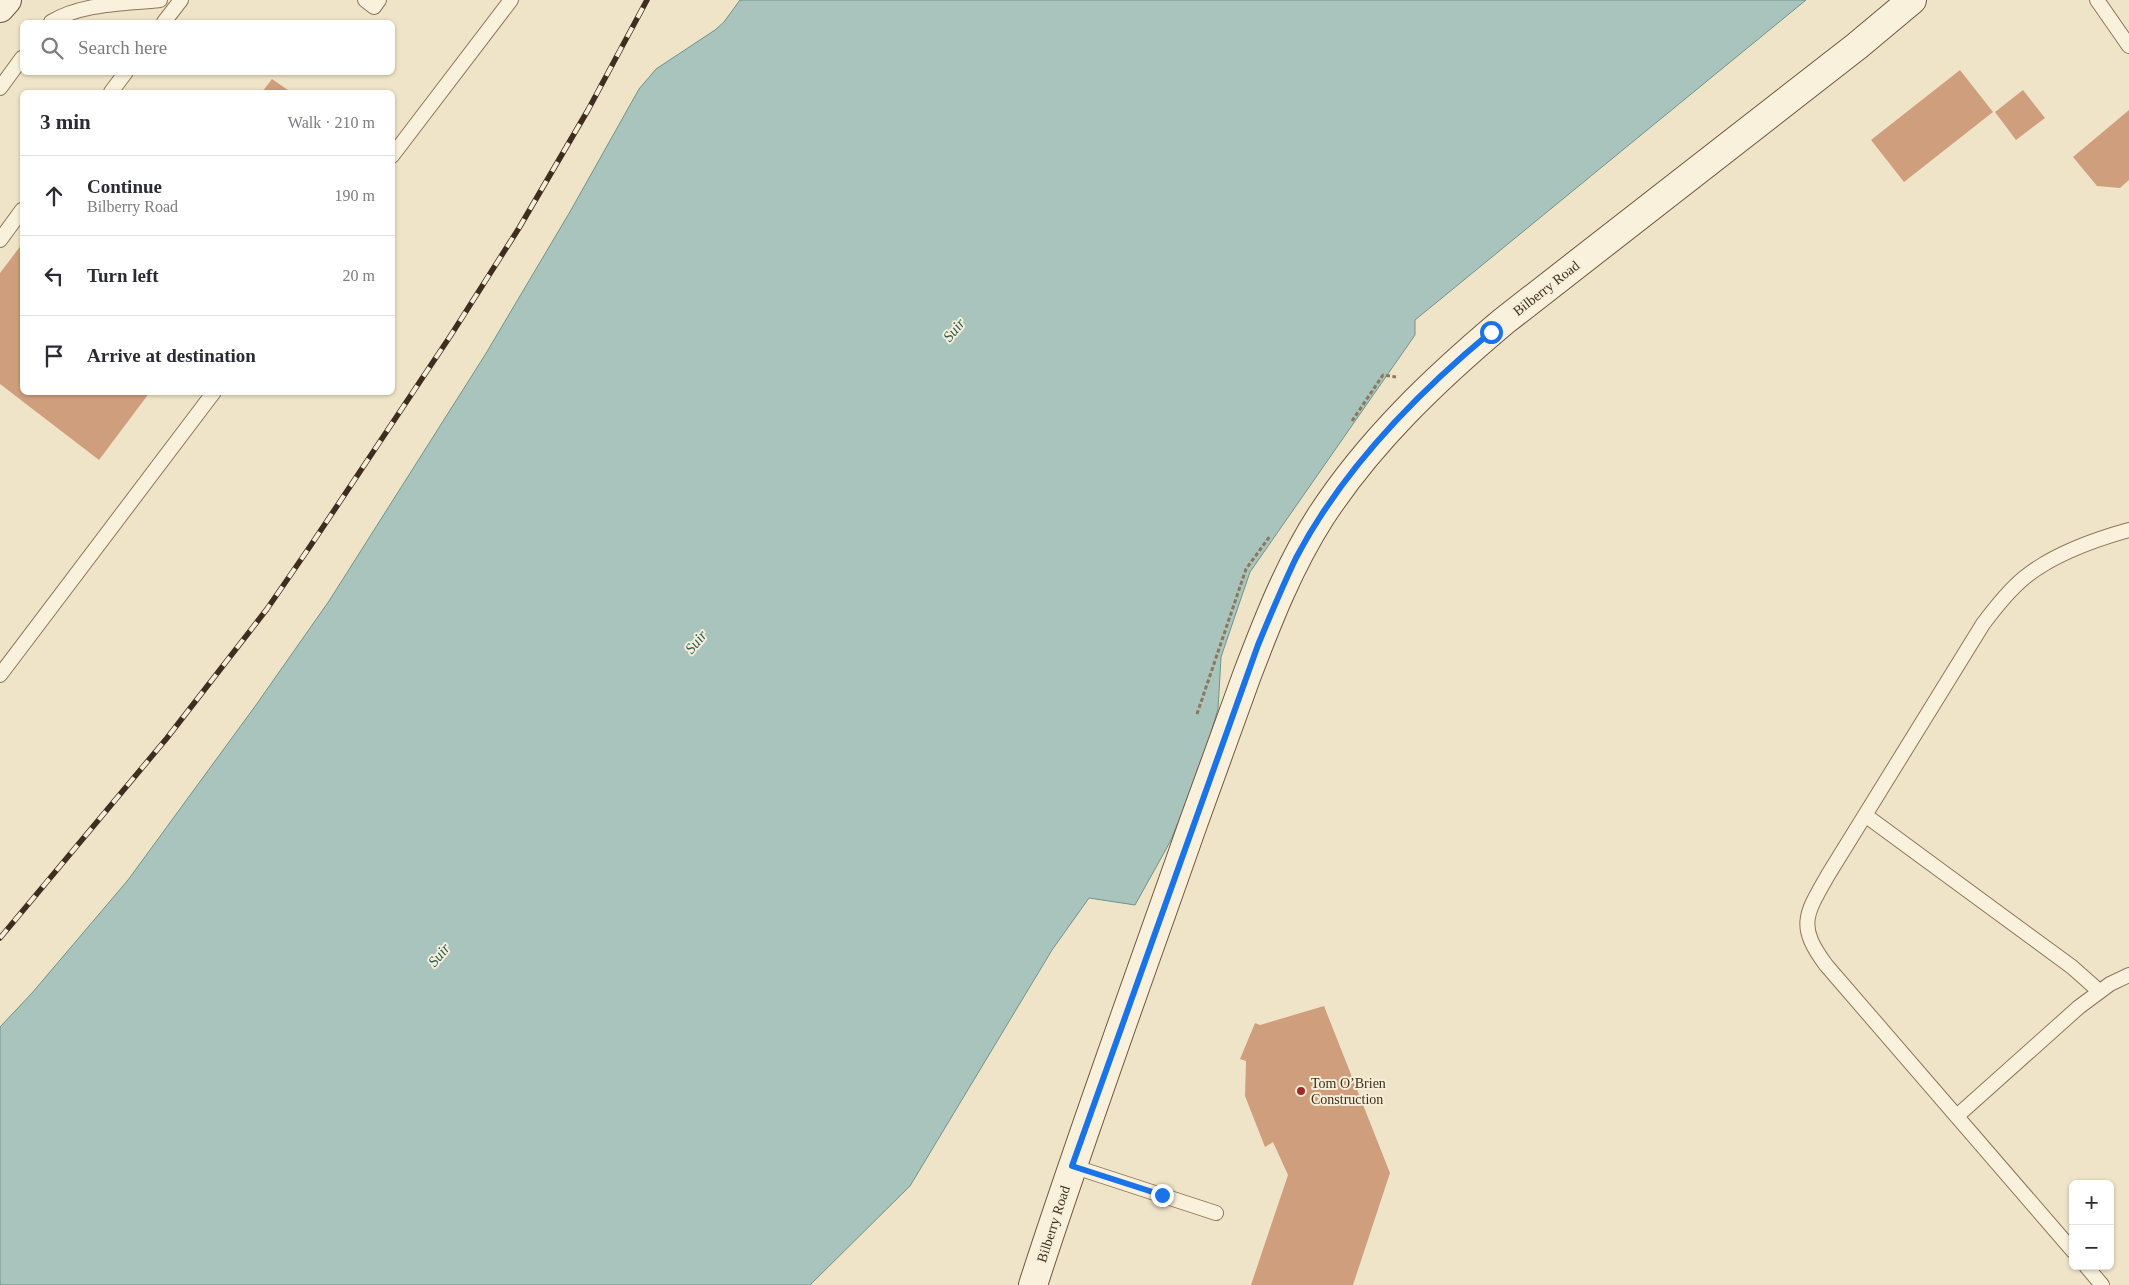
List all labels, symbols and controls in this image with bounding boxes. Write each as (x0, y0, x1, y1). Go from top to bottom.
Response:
search box (20, 20, 395, 75)
icon: search (38, 34, 66, 62)
text: Search here (78, 37, 167, 58)
text: 3 min (40, 110, 91, 134)
text: Walk · 210 m (288, 114, 375, 131)
text: Continue (87, 176, 162, 197)
icon: ahead (40, 182, 68, 210)
text: 190 m (335, 187, 375, 204)
text: Bilberry Road (87, 198, 178, 215)
street label: Bilberry Road (1510, 258, 1582, 319)
icon: left (40, 262, 68, 290)
text: Turn left (87, 265, 159, 286)
text: 20 m (343, 267, 375, 284)
water label: Suir (940, 315, 968, 345)
route start (1480, 321, 1503, 344)
icon: arrive (40, 342, 68, 370)
text: Arrive at destination (87, 345, 256, 366)
water label: Suir (682, 627, 710, 657)
water label: Suir (425, 940, 453, 970)
place label: Tom O’Brien Construction (1311, 1076, 1386, 1107)
marker: Tom O’Brien Construction (1295, 1085, 1307, 1097)
map controls (2069, 1180, 2114, 1270)
button: + (2069, 1180, 2114, 1225)
street label: Bilberry Road (1034, 1184, 1073, 1264)
route end (1151, 1184, 1174, 1207)
button: − (2069, 1225, 2114, 1270)

